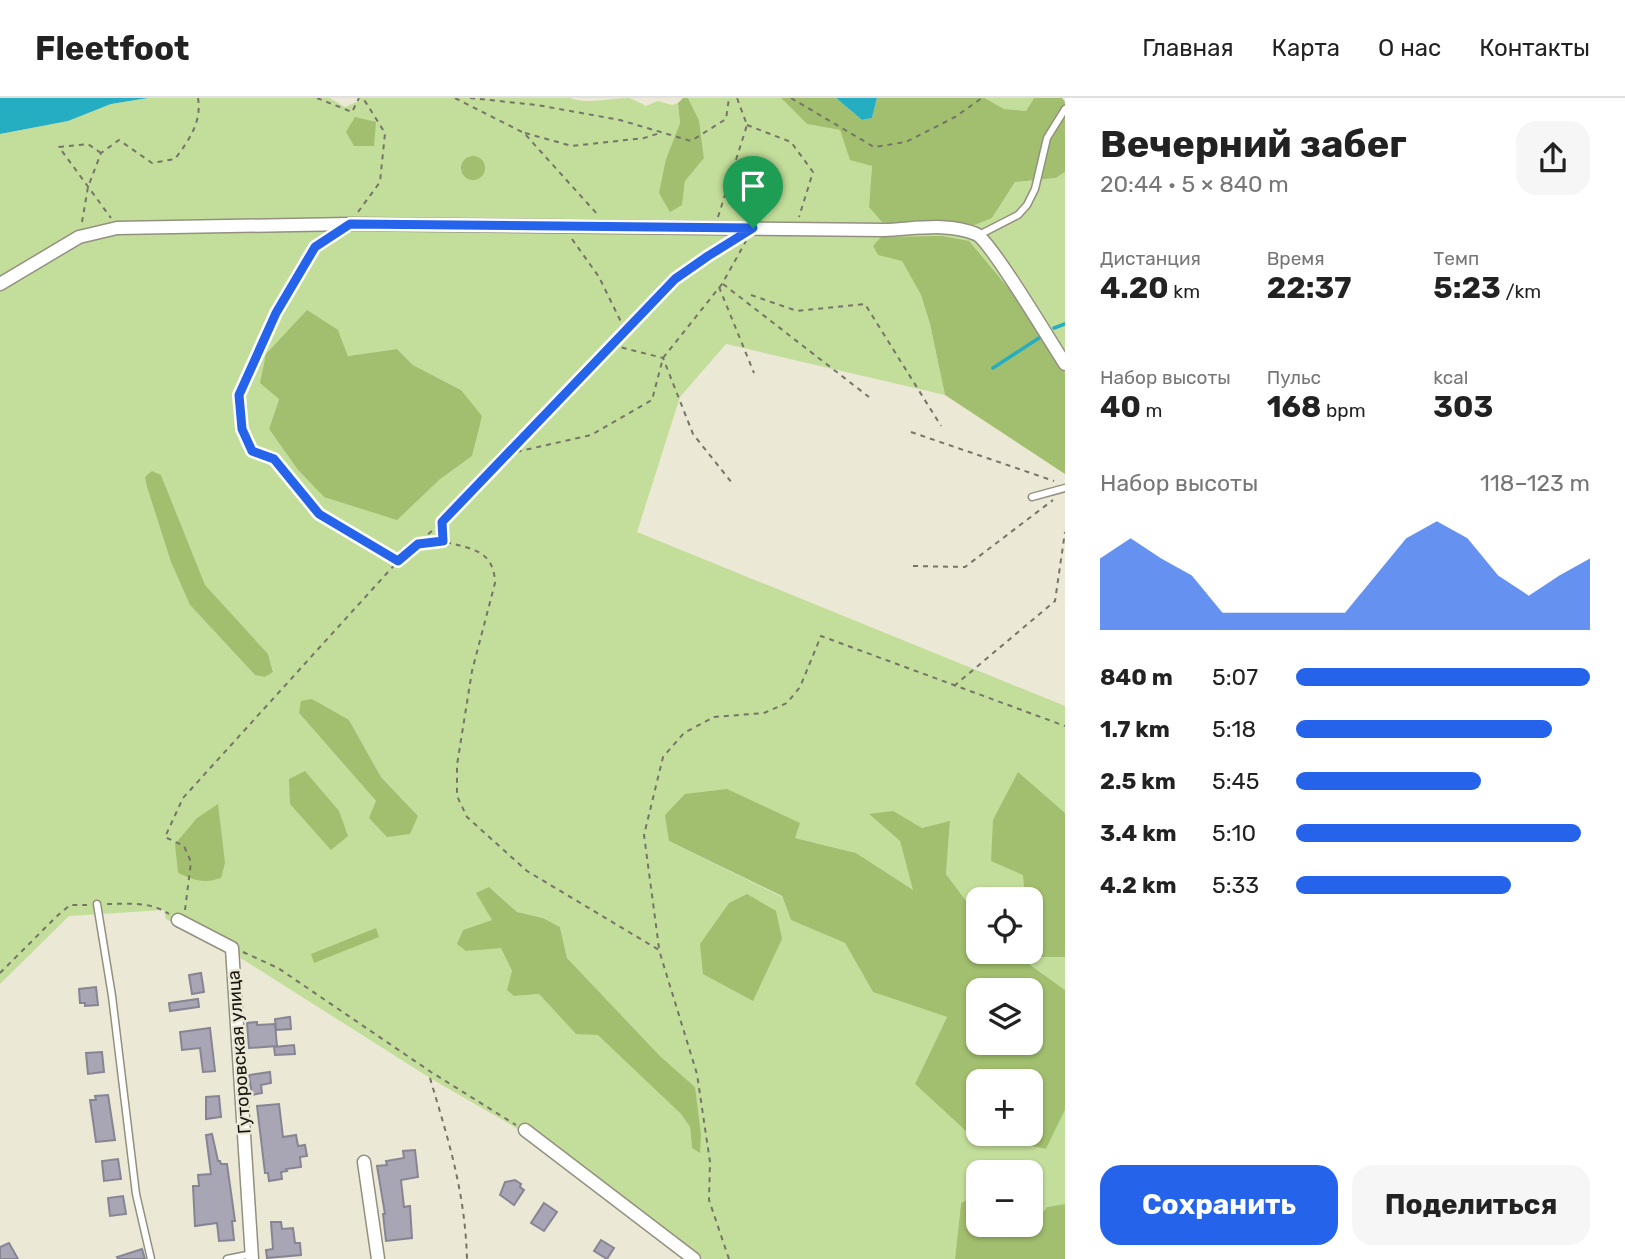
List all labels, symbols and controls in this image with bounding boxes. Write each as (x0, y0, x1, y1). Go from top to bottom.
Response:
text: Fleetfoot (35, 29, 189, 68)
text: Главная (1142, 34, 1234, 62)
text: Карта (1272, 34, 1340, 62)
text: О нас (1378, 34, 1441, 62)
text: Контакты (1479, 34, 1590, 62)
text: Вечерний забег (1100, 121, 1407, 167)
button: share (1516, 121, 1590, 195)
pin (723, 156, 783, 228)
icon: arrive (734, 167, 772, 205)
text: 20:44 · 5 × 840 m (1100, 170, 1289, 198)
text: Дистанция (1100, 247, 1201, 270)
text: Время (1267, 247, 1325, 270)
text: Темп (1433, 247, 1479, 270)
text: 4.20 (1100, 270, 1169, 306)
text: 22:37 (1267, 270, 1351, 306)
text: 5:23 (1433, 270, 1501, 306)
text: km (1169, 280, 1200, 303)
text: /km (1501, 280, 1541, 303)
text: Набор высоты (1100, 366, 1231, 389)
text: Пульс (1267, 366, 1321, 389)
text: kcal (1433, 366, 1468, 389)
text: 40 (1100, 389, 1141, 425)
text: 168 (1267, 389, 1321, 425)
text: 303 (1433, 389, 1493, 425)
text: m (1141, 399, 1162, 422)
text: bpm (1321, 399, 1366, 422)
text: Набор высоты (1100, 469, 1258, 497)
text: 118–123 m (1480, 469, 1590, 497)
text: 840 m (1100, 663, 1173, 691)
text: 5:07 (1212, 663, 1258, 691)
text: 1.7 km (1100, 715, 1170, 743)
text: 5:18 (1212, 715, 1256, 743)
text: 2.5 km (1100, 767, 1176, 795)
text: 5:45 (1212, 767, 1260, 795)
text: 3.4 km (1100, 819, 1177, 847)
text: 5:10 (1212, 819, 1256, 847)
text: 4.2 km (1100, 871, 1176, 899)
text: 5:33 (1212, 871, 1259, 899)
map controls (966, 887, 1043, 1237)
button: locate (966, 887, 1043, 964)
street label: Гуторовская улица (222, 969, 256, 1135)
button: layers (966, 978, 1043, 1055)
button: + (966, 1069, 1043, 1146)
button: − (966, 1160, 1043, 1237)
button: Сохранить (1100, 1165, 1338, 1245)
button: Поделиться (1352, 1165, 1590, 1245)

